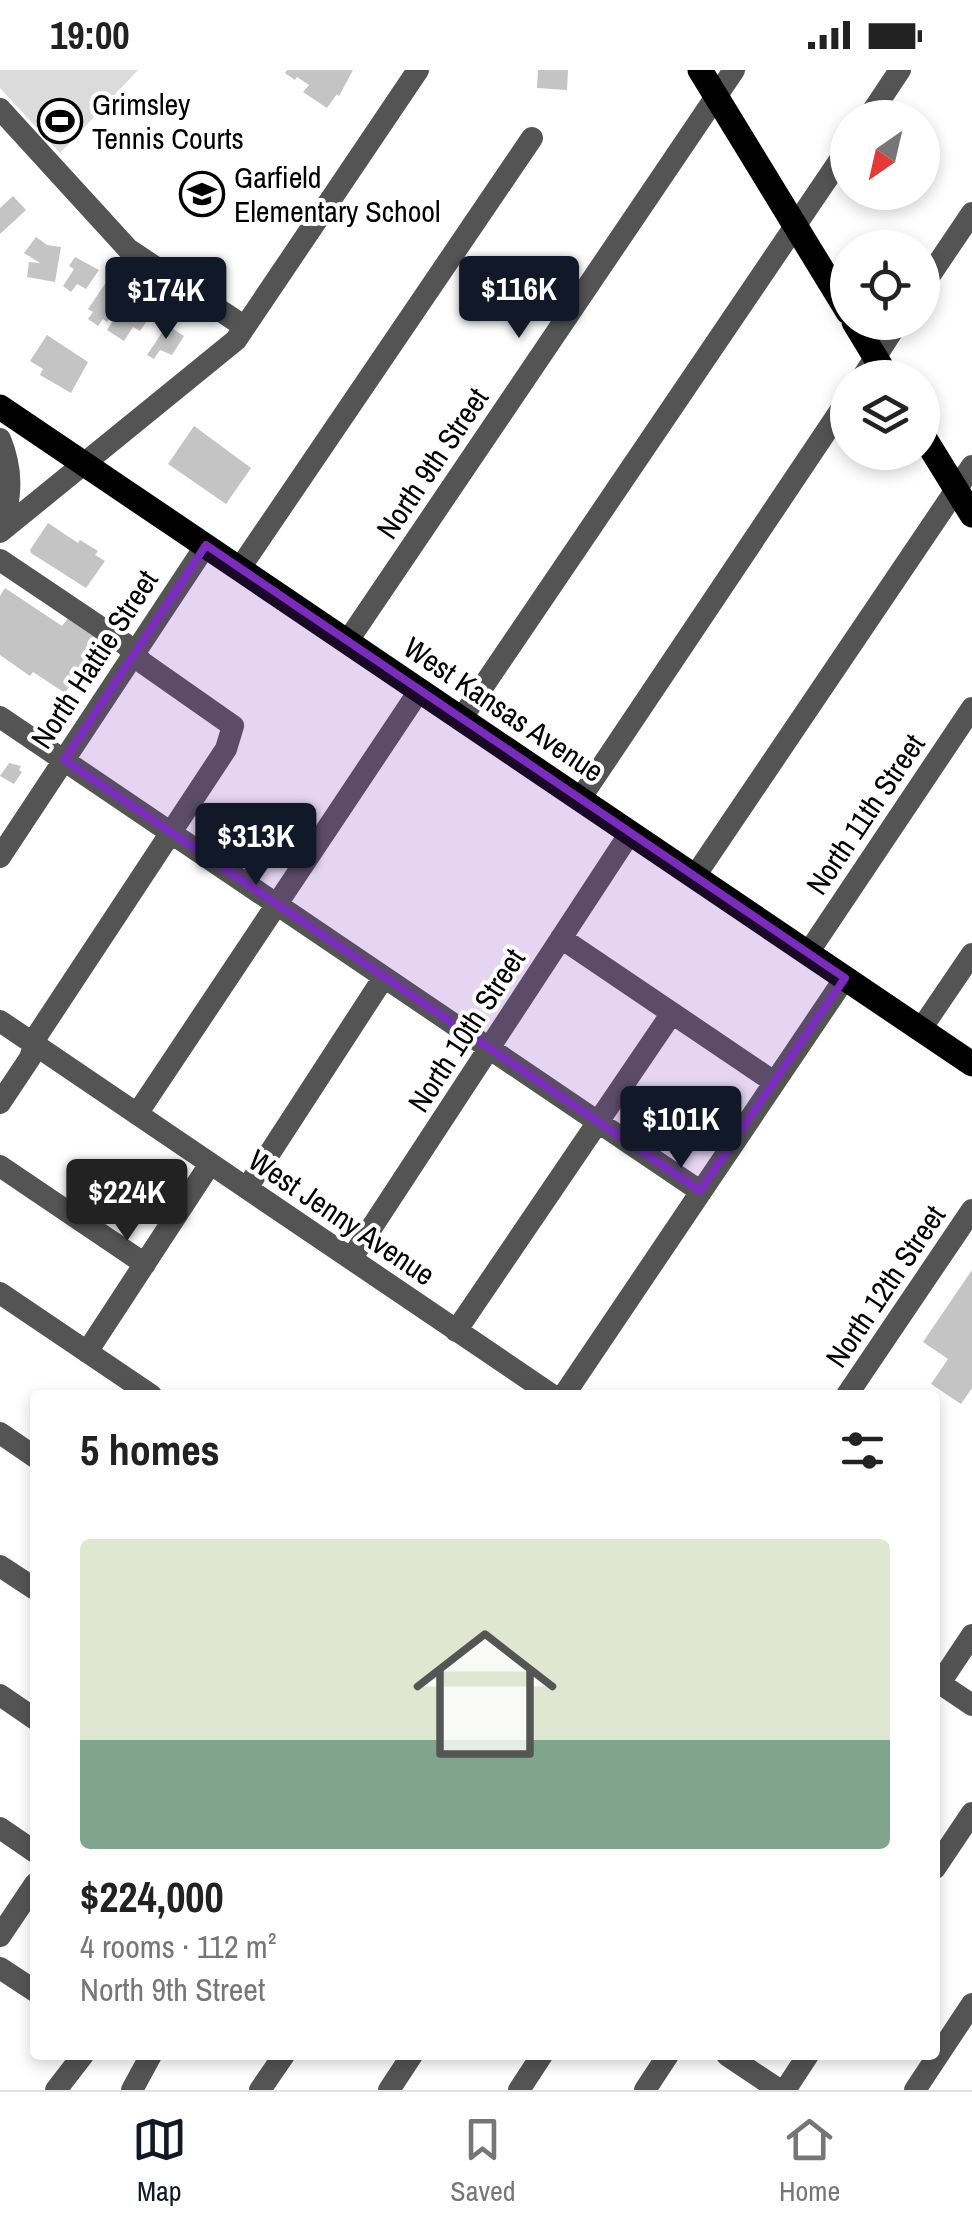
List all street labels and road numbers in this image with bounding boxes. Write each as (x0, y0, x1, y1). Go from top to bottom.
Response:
street label: North 9th Street (367, 380, 497, 546)
street label: North Hattie Street (21, 562, 167, 756)
street label: West Kansas Avenue (396, 627, 612, 791)
street label: North 11th Street (797, 726, 934, 902)
street label: North 10th Street (398, 940, 534, 1119)
street label: West Jenny Avenue (241, 1140, 443, 1294)
street label: North 12th Street (816, 1197, 954, 1375)

